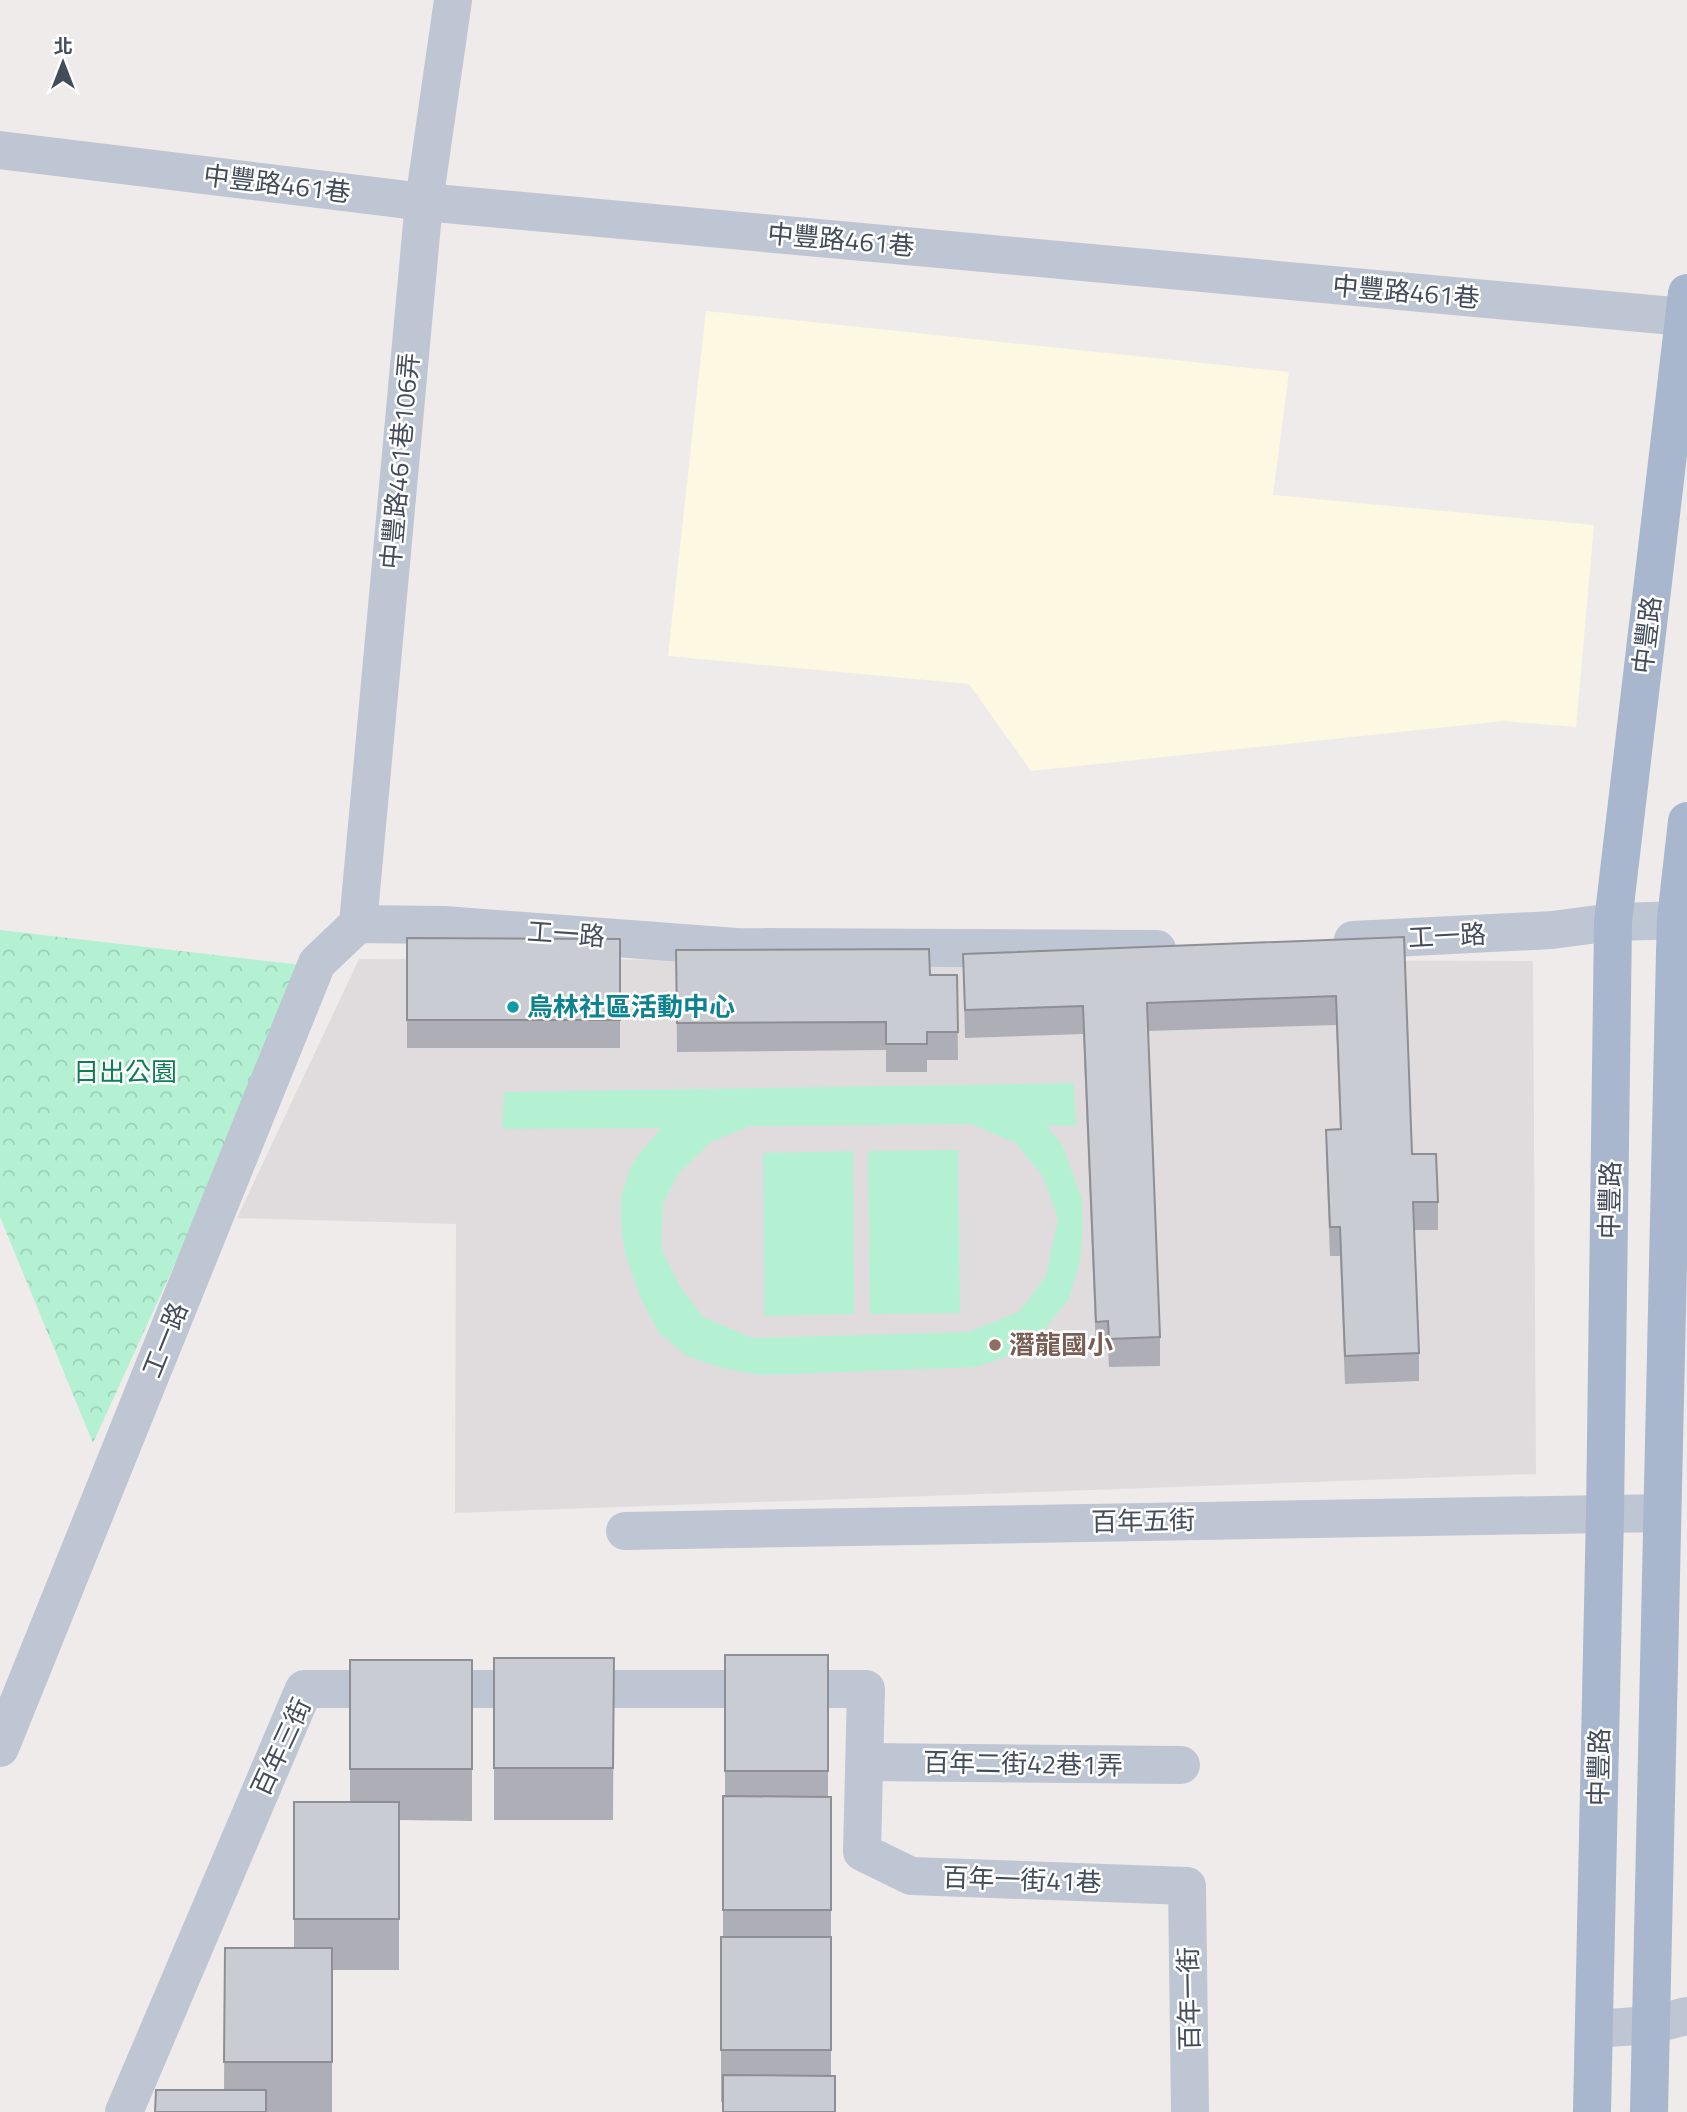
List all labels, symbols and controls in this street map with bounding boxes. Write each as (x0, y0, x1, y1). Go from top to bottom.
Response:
north arrow (28, 28, 98, 98)
text: 北 (53, 31, 73, 60)
street label: 中豐路461巷 (201, 155, 353, 212)
street label: 中豐路461巷 (766, 214, 916, 265)
street label: 中豐路461巷 (1331, 266, 1481, 317)
street label: 中豐路461巷106弄 (371, 351, 428, 571)
street label: 中豐路 (1622, 594, 1671, 676)
street label: 工一路 (526, 911, 606, 956)
street label: 工一路 (1407, 914, 1487, 957)
place label: 烏林社區活動中心 (527, 987, 735, 1026)
marker: 烏林社區活動中心 (505, 999, 521, 1015)
park label: 日出公園 (73, 1052, 177, 1091)
street label: 中豐路 (1589, 1161, 1630, 1239)
street label: 工一路 (132, 1296, 197, 1383)
place label: 潛龍國小 (1009, 1325, 1113, 1364)
marker: 潛龍國小 (987, 1337, 1003, 1353)
street label: 百年五街 (1091, 1500, 1195, 1541)
street label: 百年三街 (241, 1691, 320, 1802)
street label: 中豐路 (1578, 1728, 1619, 1806)
street label: 百年二街42巷1弄 (923, 1742, 1123, 1785)
street label: 百年一街41巷 (942, 1857, 1102, 1902)
street label: 百年一街 (1168, 1947, 1209, 2051)

